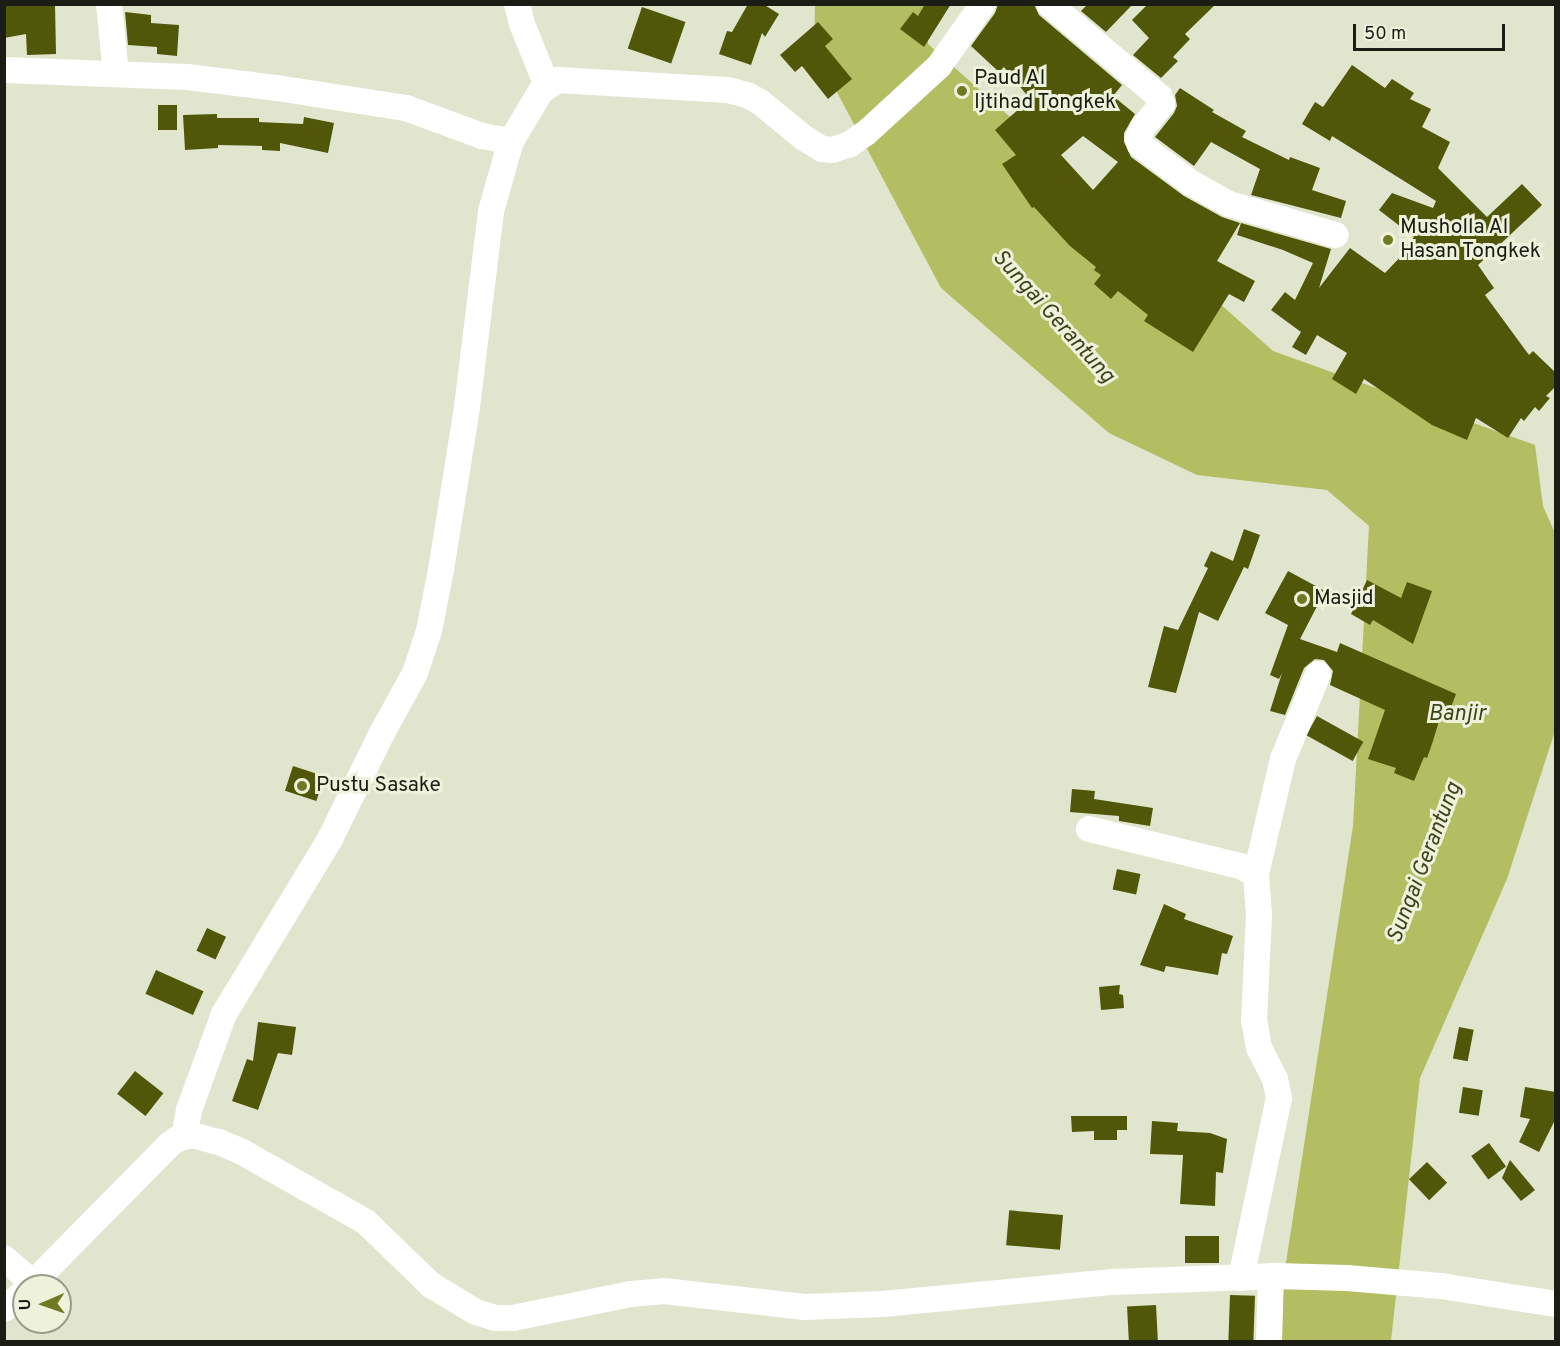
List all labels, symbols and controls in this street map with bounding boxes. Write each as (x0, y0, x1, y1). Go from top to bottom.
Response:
scale bar (1356, 12, 1508, 50)
text: 50 m (1364, 23, 1406, 46)
place label: Paud Al Ijtihad Tongkek (974, 66, 1117, 116)
marker: Paud Al Ijtihad Tongkek (955, 84, 969, 98)
place label: Musholla Al Hasan Tongkek (1400, 215, 1542, 265)
marker: Musholla Al Hasan Tongkek (1381, 233, 1395, 247)
water label: Sungai Gerantung (986, 245, 1120, 389)
place label: Masjid (1314, 586, 1374, 612)
marker: Masjid (1295, 592, 1309, 606)
water label: Banjir (1428, 702, 1486, 728)
place label: Pustu Sasake (316, 773, 441, 799)
marker: Pustu Sasake (293, 777, 311, 795)
water label: Sungai Gerantung (1382, 779, 1468, 947)
north arrow (12, 1274, 72, 1334)
text: U (16, 1299, 36, 1311)

